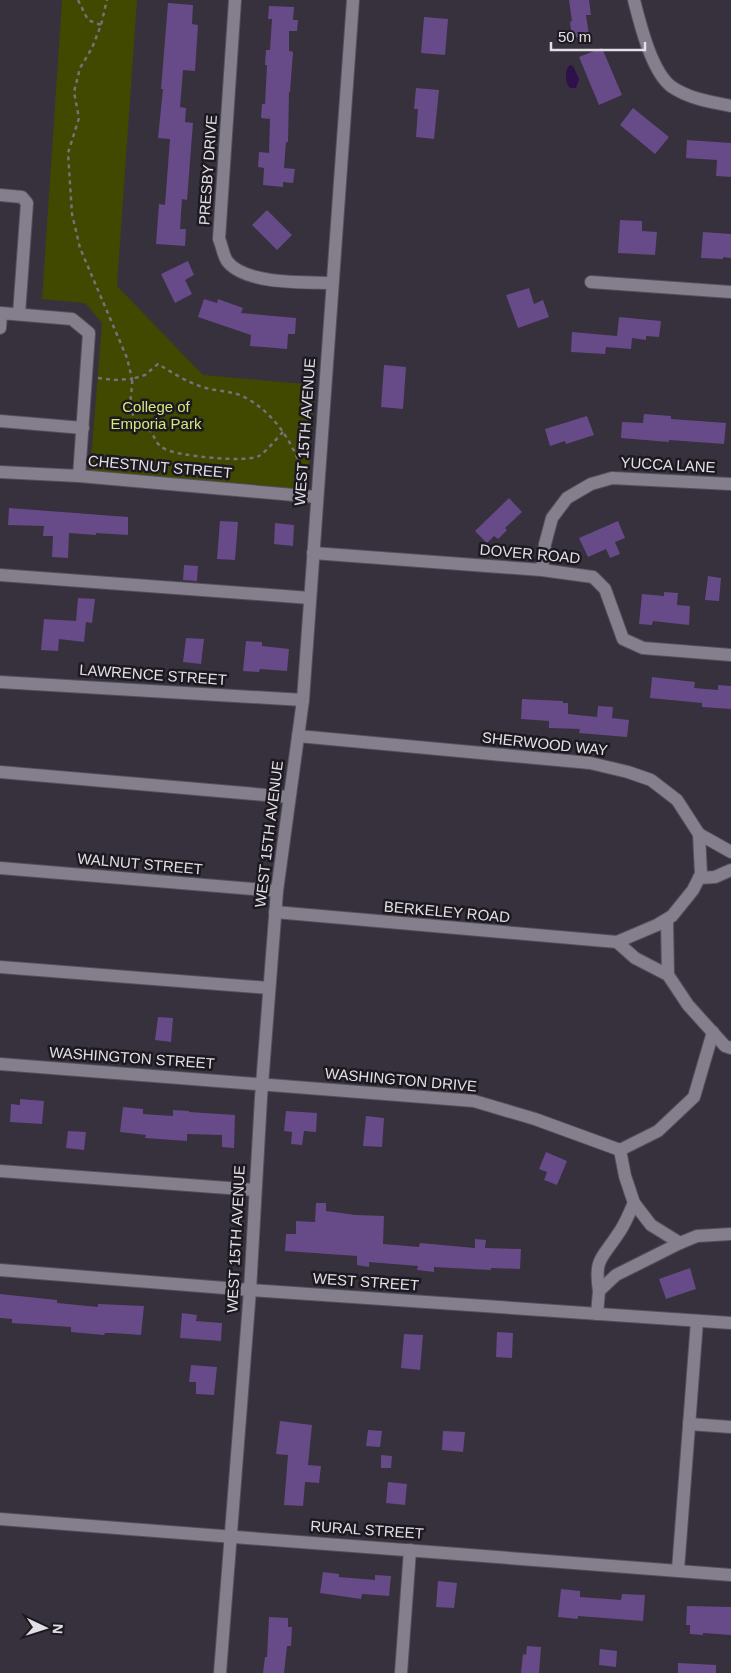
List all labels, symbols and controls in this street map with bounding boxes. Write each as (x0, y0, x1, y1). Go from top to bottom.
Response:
scale bar (551, 20, 645, 52)
text: 50 m (558, 28, 591, 45)
street label: PRESBY DRIVE (195, 114, 220, 226)
street label: WEST 15TH AVENUE (291, 358, 318, 506)
park label: College of Emporia Park (111, 398, 202, 432)
street label: CHESTNUT STREET (87, 452, 233, 481)
street label: YUCCA LANE (620, 454, 716, 475)
street label: DOVER ROAD (479, 541, 581, 566)
street label: LAWRENCE STREET (79, 661, 227, 688)
street label: SHERWOOD WAY (481, 728, 609, 759)
street label: WEST 15TH AVENUE (251, 760, 286, 908)
street label: WALNUT STREET (77, 850, 203, 877)
street label: BERKELEY ROAD (383, 898, 511, 925)
street label: WASHINGTON STREET (49, 1043, 215, 1072)
street label: WASHINGTON DRIVE (324, 1064, 478, 1095)
street label: WEST 15TH AVENUE (223, 1165, 248, 1313)
street label: WEST STREET (312, 1269, 420, 1294)
street label: RURAL STREET (310, 1517, 424, 1542)
north arrow (20, 1603, 70, 1653)
text: N (50, 1623, 66, 1635)

